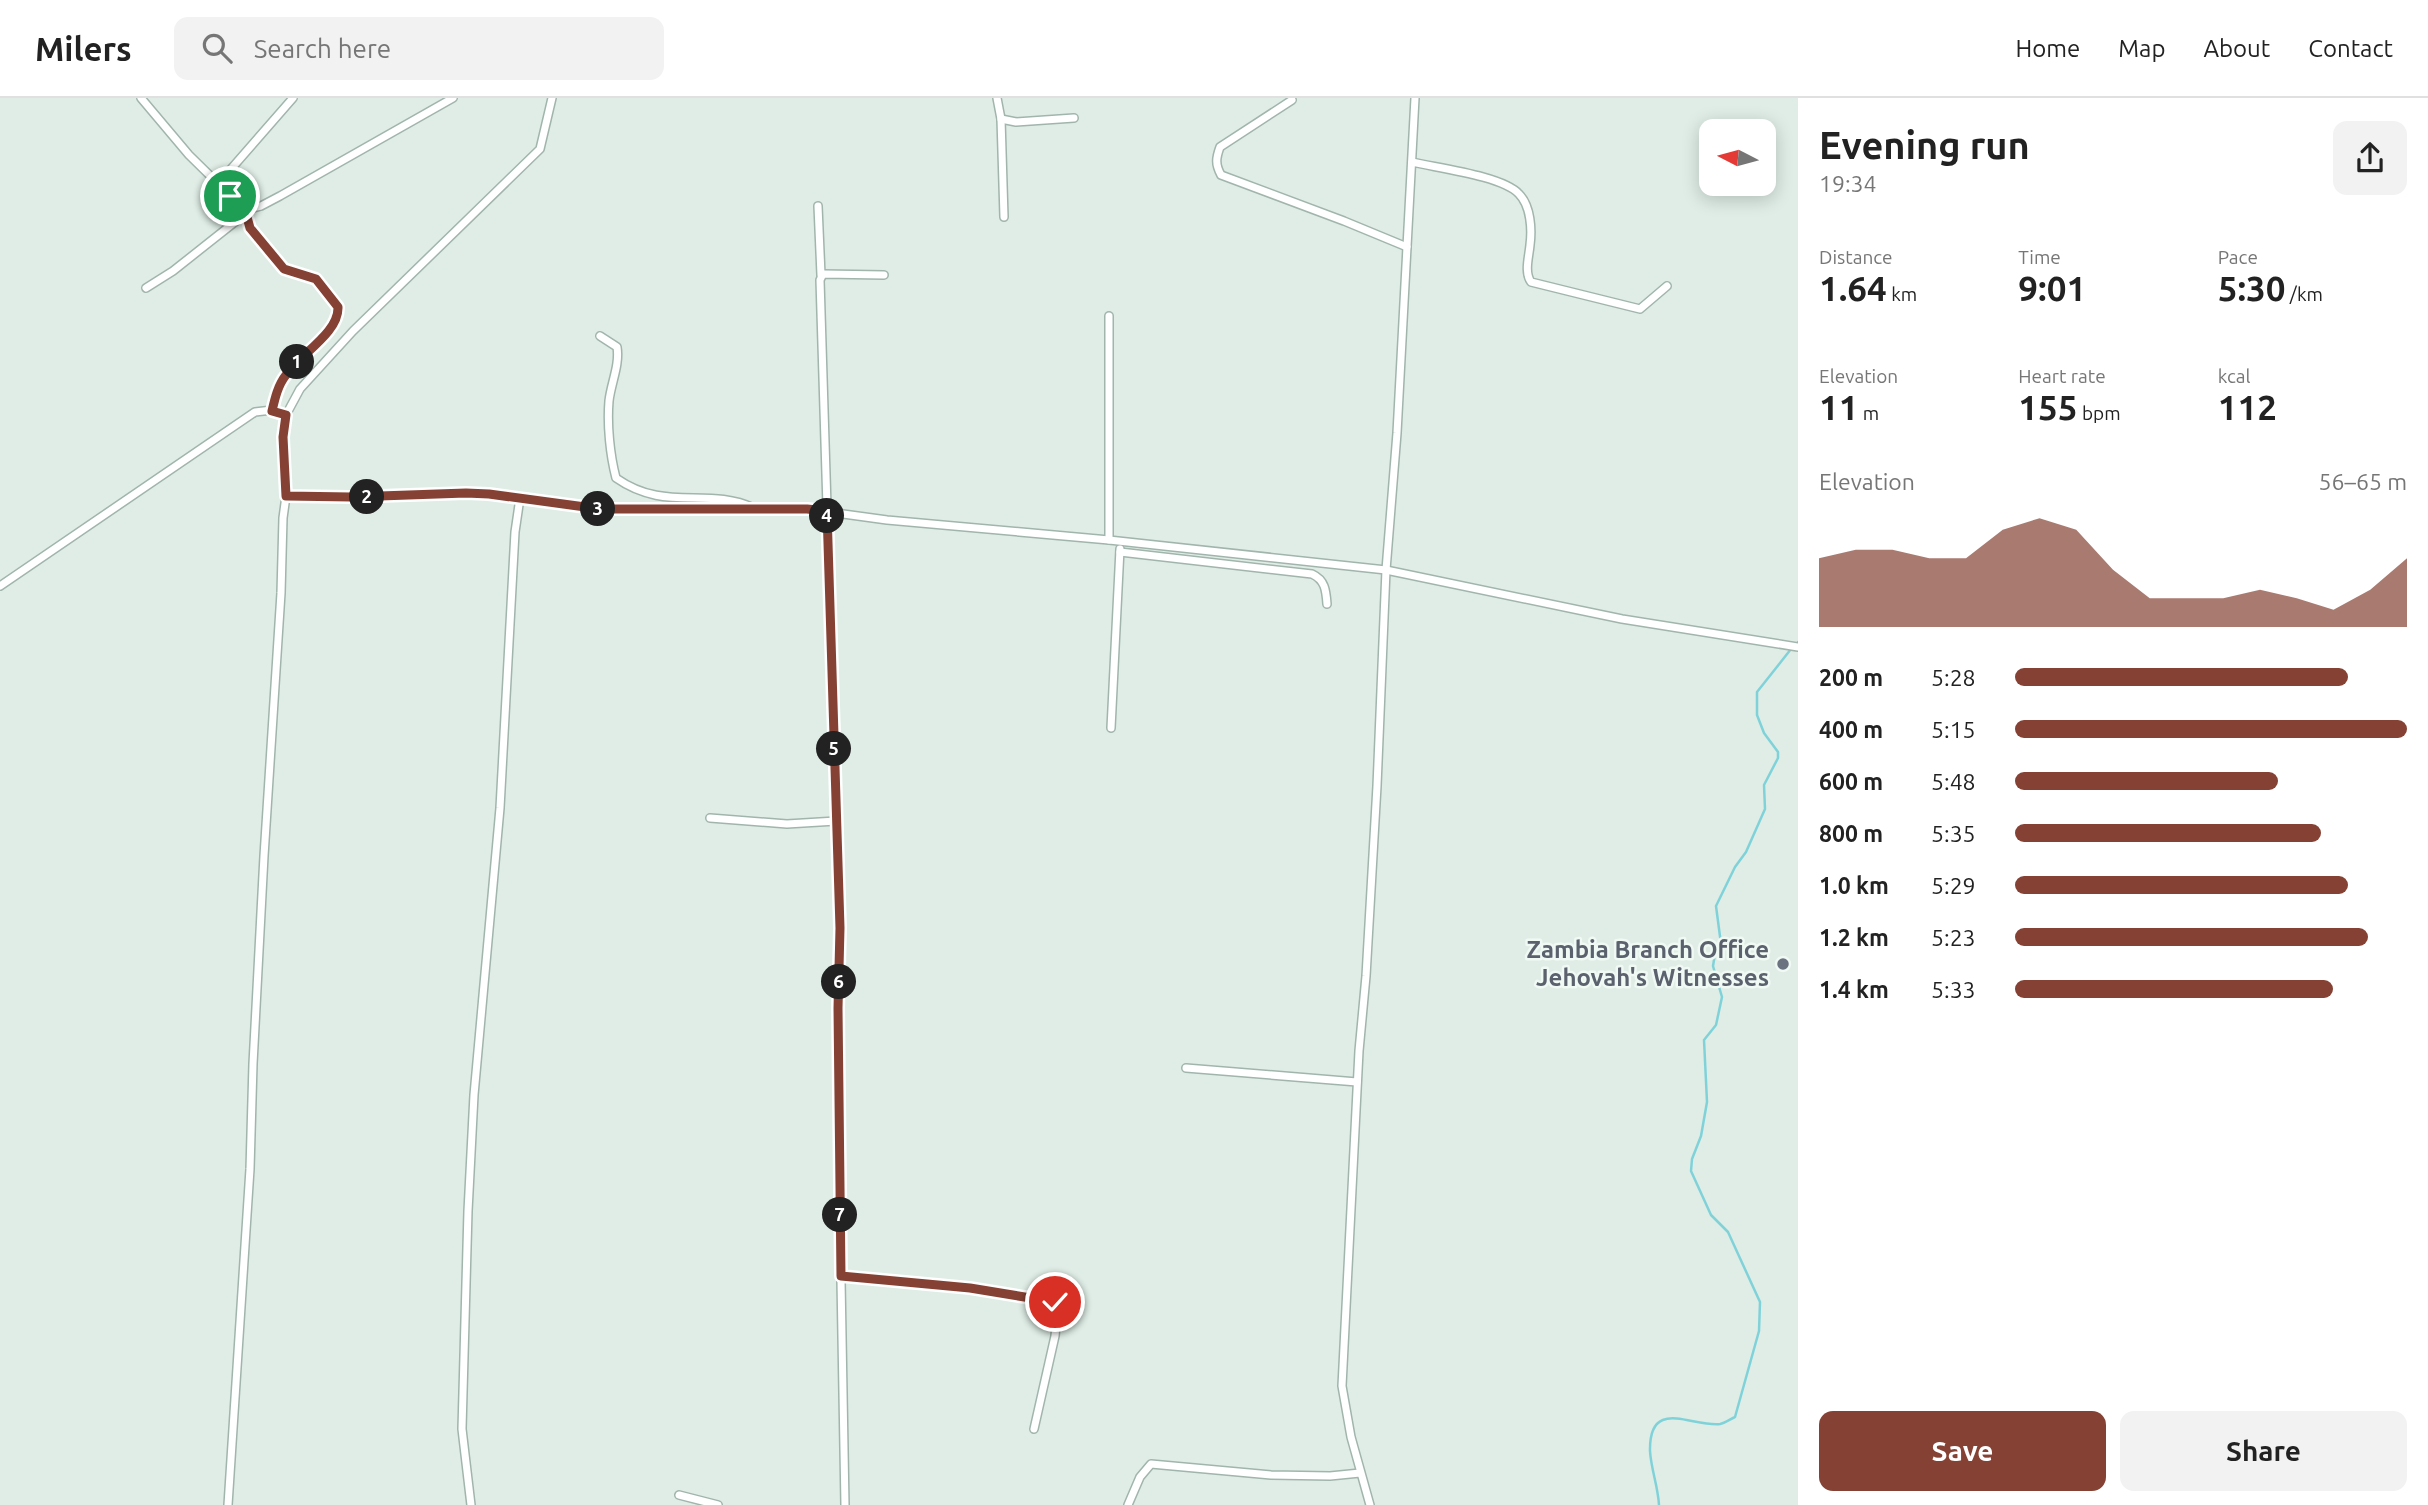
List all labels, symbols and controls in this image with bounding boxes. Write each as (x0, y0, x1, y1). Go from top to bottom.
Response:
search box (174, 17, 664, 80)
icon: search (198, 29, 236, 67)
text: Milers (35, 30, 132, 67)
text: Search here (254, 34, 391, 63)
text: Home (2015, 35, 2080, 62)
text: Map (2118, 35, 2165, 62)
text: About (2203, 35, 2270, 62)
text: Contact (2308, 35, 2393, 62)
north arrow (1699, 119, 1776, 196)
map controls (1699, 119, 1776, 196)
button: share (2333, 121, 2407, 195)
text: Evening run (1819, 124, 2030, 166)
pin (200, 166, 260, 226)
text: 19:34 (1819, 171, 1877, 196)
icon: arrive (211, 177, 249, 215)
text: Distance (1819, 246, 1893, 268)
text: Time (2018, 246, 2061, 268)
text: Pace (2218, 246, 2258, 268)
text: 1.64 (1819, 268, 1887, 308)
text: 9:01 (2018, 268, 2086, 308)
text: 5:30 (2218, 268, 2286, 308)
text: km (1887, 283, 1917, 305)
text: /km (2286, 283, 2323, 305)
pin: 1 (280, 344, 314, 380)
text: 1 (291, 350, 302, 372)
text: Elevation (1819, 365, 1898, 387)
text: Heart rate (2018, 365, 2106, 387)
text: kcal (2218, 365, 2250, 387)
text: 11 (1819, 387, 1858, 427)
text: 155 (2018, 387, 2078, 427)
text: 112 (2218, 387, 2277, 427)
text: m (1858, 402, 1879, 424)
text: bpm (2078, 402, 2121, 424)
text: Elevation (1819, 469, 1915, 494)
text: 56–65 m (2319, 469, 2407, 494)
pin: 2 (350, 480, 384, 514)
text: 2 (361, 485, 372, 507)
pin: 3 (580, 492, 616, 526)
text: 3 (592, 497, 603, 519)
pin: 4 (810, 498, 844, 534)
text: 4 (821, 504, 832, 526)
text: 200 m (1819, 665, 1883, 690)
text: 5:28 (1931, 665, 1976, 690)
text: 400 m (1819, 717, 1883, 742)
text: 5:15 (1931, 717, 1976, 742)
pin: 5 (816, 732, 852, 766)
text: 5 (828, 737, 839, 759)
text: 600 m (1819, 769, 1883, 794)
text: 5:48 (1931, 769, 1976, 794)
text: 800 m (1819, 821, 1883, 846)
text: 5:35 (1931, 821, 1976, 846)
text: 1.0 km (1819, 873, 1889, 898)
text: 5:29 (1931, 873, 1976, 898)
text: 1.2 km (1819, 925, 1889, 950)
text: 5:23 (1931, 925, 1976, 950)
place label: Zambia Branch Office Jehovah's Witnesses (1526, 936, 1769, 991)
marker: Zambia Branch Office Jehovah's Witnesses (1775, 956, 1791, 972)
pin: 6 (822, 964, 856, 1000)
text: 6 (833, 970, 844, 992)
text: 1.4 km (1819, 977, 1889, 1002)
text: 5:33 (1931, 977, 1976, 1002)
pin: 7 (822, 1198, 858, 1232)
text: 7 (834, 1203, 845, 1225)
pin (1025, 1272, 1085, 1332)
icon: check (1036, 1283, 1074, 1321)
button: Save (1819, 1411, 2106, 1491)
button: Share (2120, 1411, 2407, 1491)

